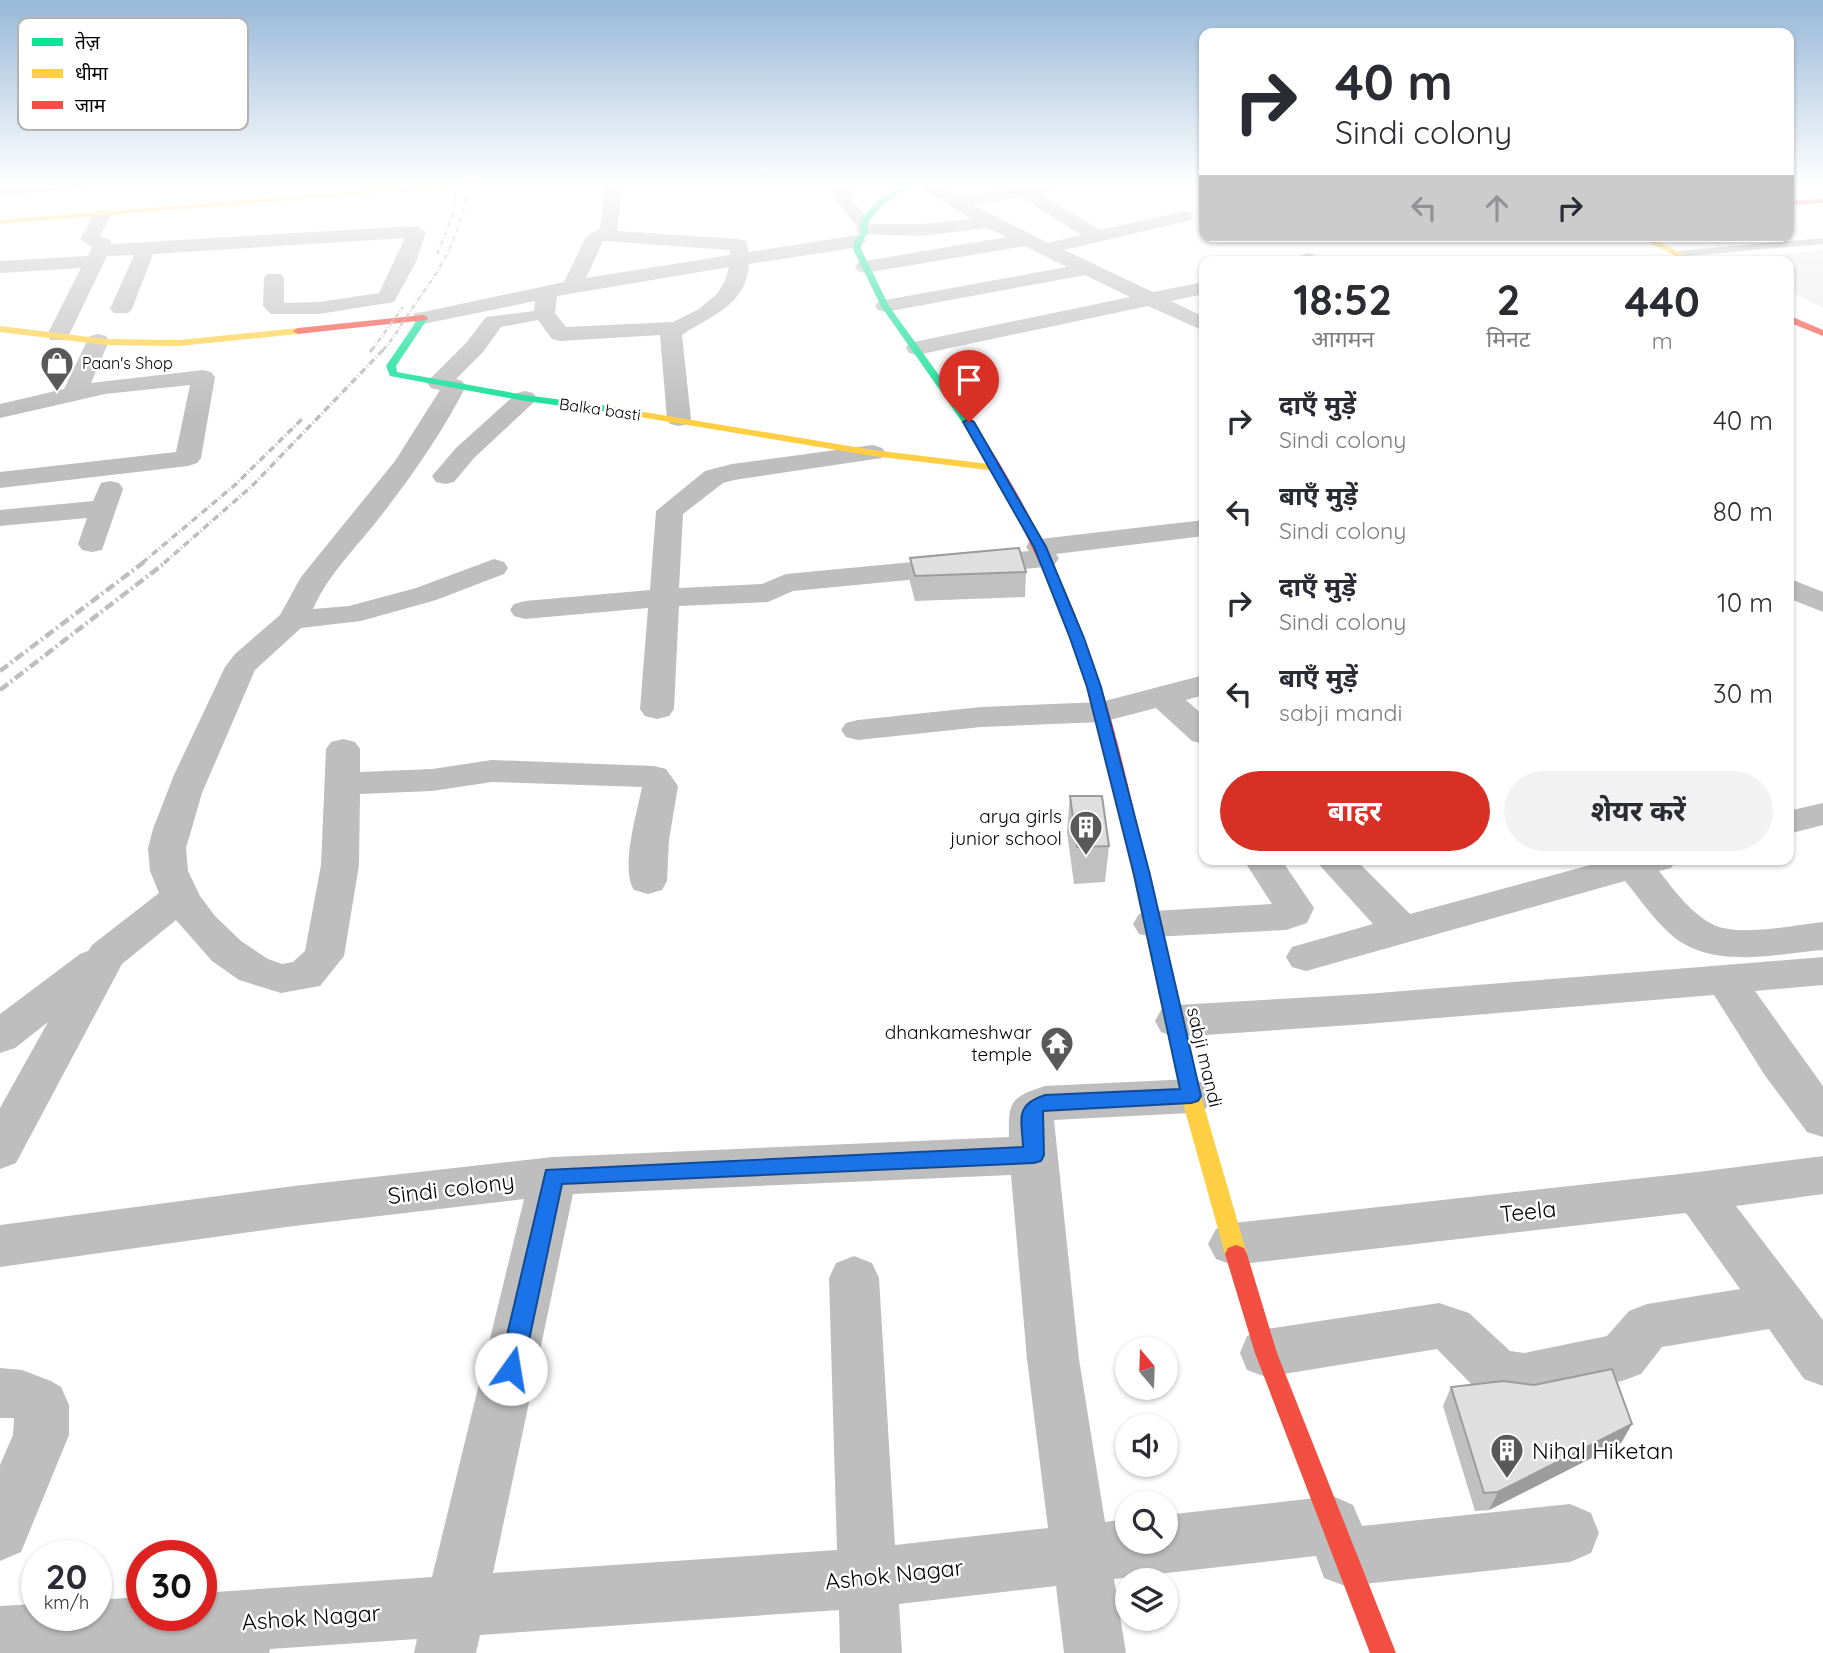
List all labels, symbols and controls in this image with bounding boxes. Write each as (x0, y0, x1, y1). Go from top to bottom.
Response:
legend (18, 18, 248, 130)
text: तेज़ (75, 30, 101, 54)
text: 40 m (1335, 51, 1453, 112)
icon: right (1220, 56, 1311, 147)
text: धीमा (75, 61, 109, 85)
text: जाम (75, 93, 106, 117)
text: Sindi colony (1335, 112, 1512, 152)
icon: left (1405, 189, 1443, 227)
icon: ahead (1478, 189, 1516, 227)
icon: right (1551, 189, 1589, 227)
text: 18:52 (1293, 273, 1392, 326)
text: 2 (1496, 273, 1520, 326)
text: 440 (1625, 275, 1700, 328)
text: आगमन (1311, 324, 1374, 353)
text: मिनट (1486, 324, 1530, 353)
text: m (1652, 326, 1673, 355)
shop icon: Paan's Shop (38, 344, 76, 393)
pin (939, 350, 999, 422)
place label: Paan's Shop (82, 353, 173, 373)
icon: arrive (950, 361, 988, 399)
text: दाएँ मुड़ें (1279, 388, 1356, 421)
street label: Balka basti (558, 393, 642, 425)
icon: right (1220, 402, 1258, 440)
text: 40 m (1713, 404, 1773, 437)
text: Sindi colony (1279, 425, 1406, 454)
text: बाएँ मुड़ें (1279, 479, 1358, 512)
icon: left (1220, 493, 1258, 531)
text: 80 m (1713, 495, 1773, 528)
text: Sindi colony (1279, 516, 1406, 545)
text: दाएँ मुड़ें (1279, 570, 1356, 603)
icon: right (1220, 584, 1258, 622)
text: 10 m (1717, 586, 1773, 619)
text: Sindi colony (1279, 607, 1406, 636)
text: बाएँ मुड़ें (1279, 661, 1358, 694)
icon: left (1220, 675, 1258, 713)
text: 30 m (1713, 677, 1773, 710)
text: sabji mandi (1279, 698, 1402, 727)
button: बाहर (1220, 771, 1490, 851)
button: शेयर करें (1504, 771, 1773, 851)
place label: arya girls junior school (949, 804, 1062, 850)
building icon: arya girls junior school (1067, 808, 1105, 857)
street label: sabji mandi (1182, 1005, 1228, 1109)
place label: dhankameshwar temple (885, 1020, 1033, 1066)
temple icon: dhankameshwar temple (1038, 1024, 1076, 1073)
street label: Sindi colony (386, 1166, 516, 1210)
street label: Teela (1498, 1194, 1558, 1228)
position arrow (474, 1332, 548, 1406)
north arrow (1115, 1337, 1178, 1400)
map controls (1115, 1337, 1178, 1631)
button: sound (1115, 1414, 1178, 1477)
building icon: Nihal Hiketan (1488, 1431, 1526, 1480)
place label: Nihal Hiketan (1532, 1436, 1674, 1465)
button: search (1115, 1491, 1178, 1554)
speed limit sign: 30 (126, 1540, 217, 1631)
street label: Ashok Nagar (823, 1552, 965, 1596)
text: 20 (46, 1554, 87, 1598)
button: layers (1115, 1568, 1178, 1631)
text: km/h (44, 1591, 89, 1614)
street label: Ashok Nagar (241, 1598, 381, 1636)

